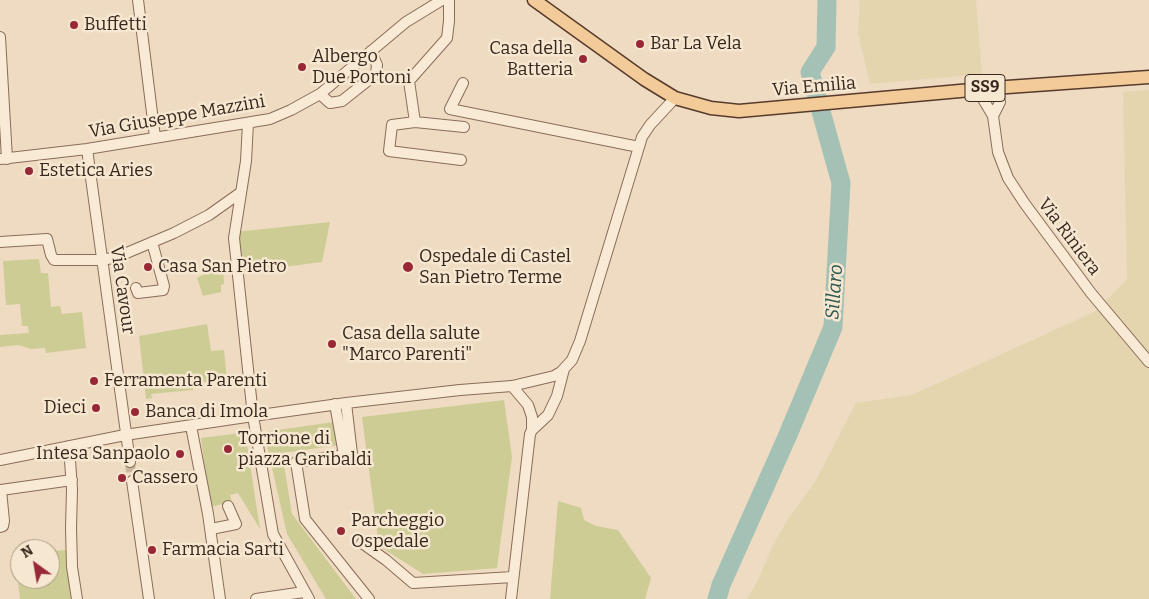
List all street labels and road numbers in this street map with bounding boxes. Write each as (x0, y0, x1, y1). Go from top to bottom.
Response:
street label: Via Emilia (771, 73, 857, 101)
road number: SS9 (965, 75, 1005, 102)
street label: Via Giuseppe Mazzini (87, 91, 267, 143)
street label: Via Riniera (1033, 194, 1105, 280)
street label: Via Cavour (105, 244, 139, 336)

